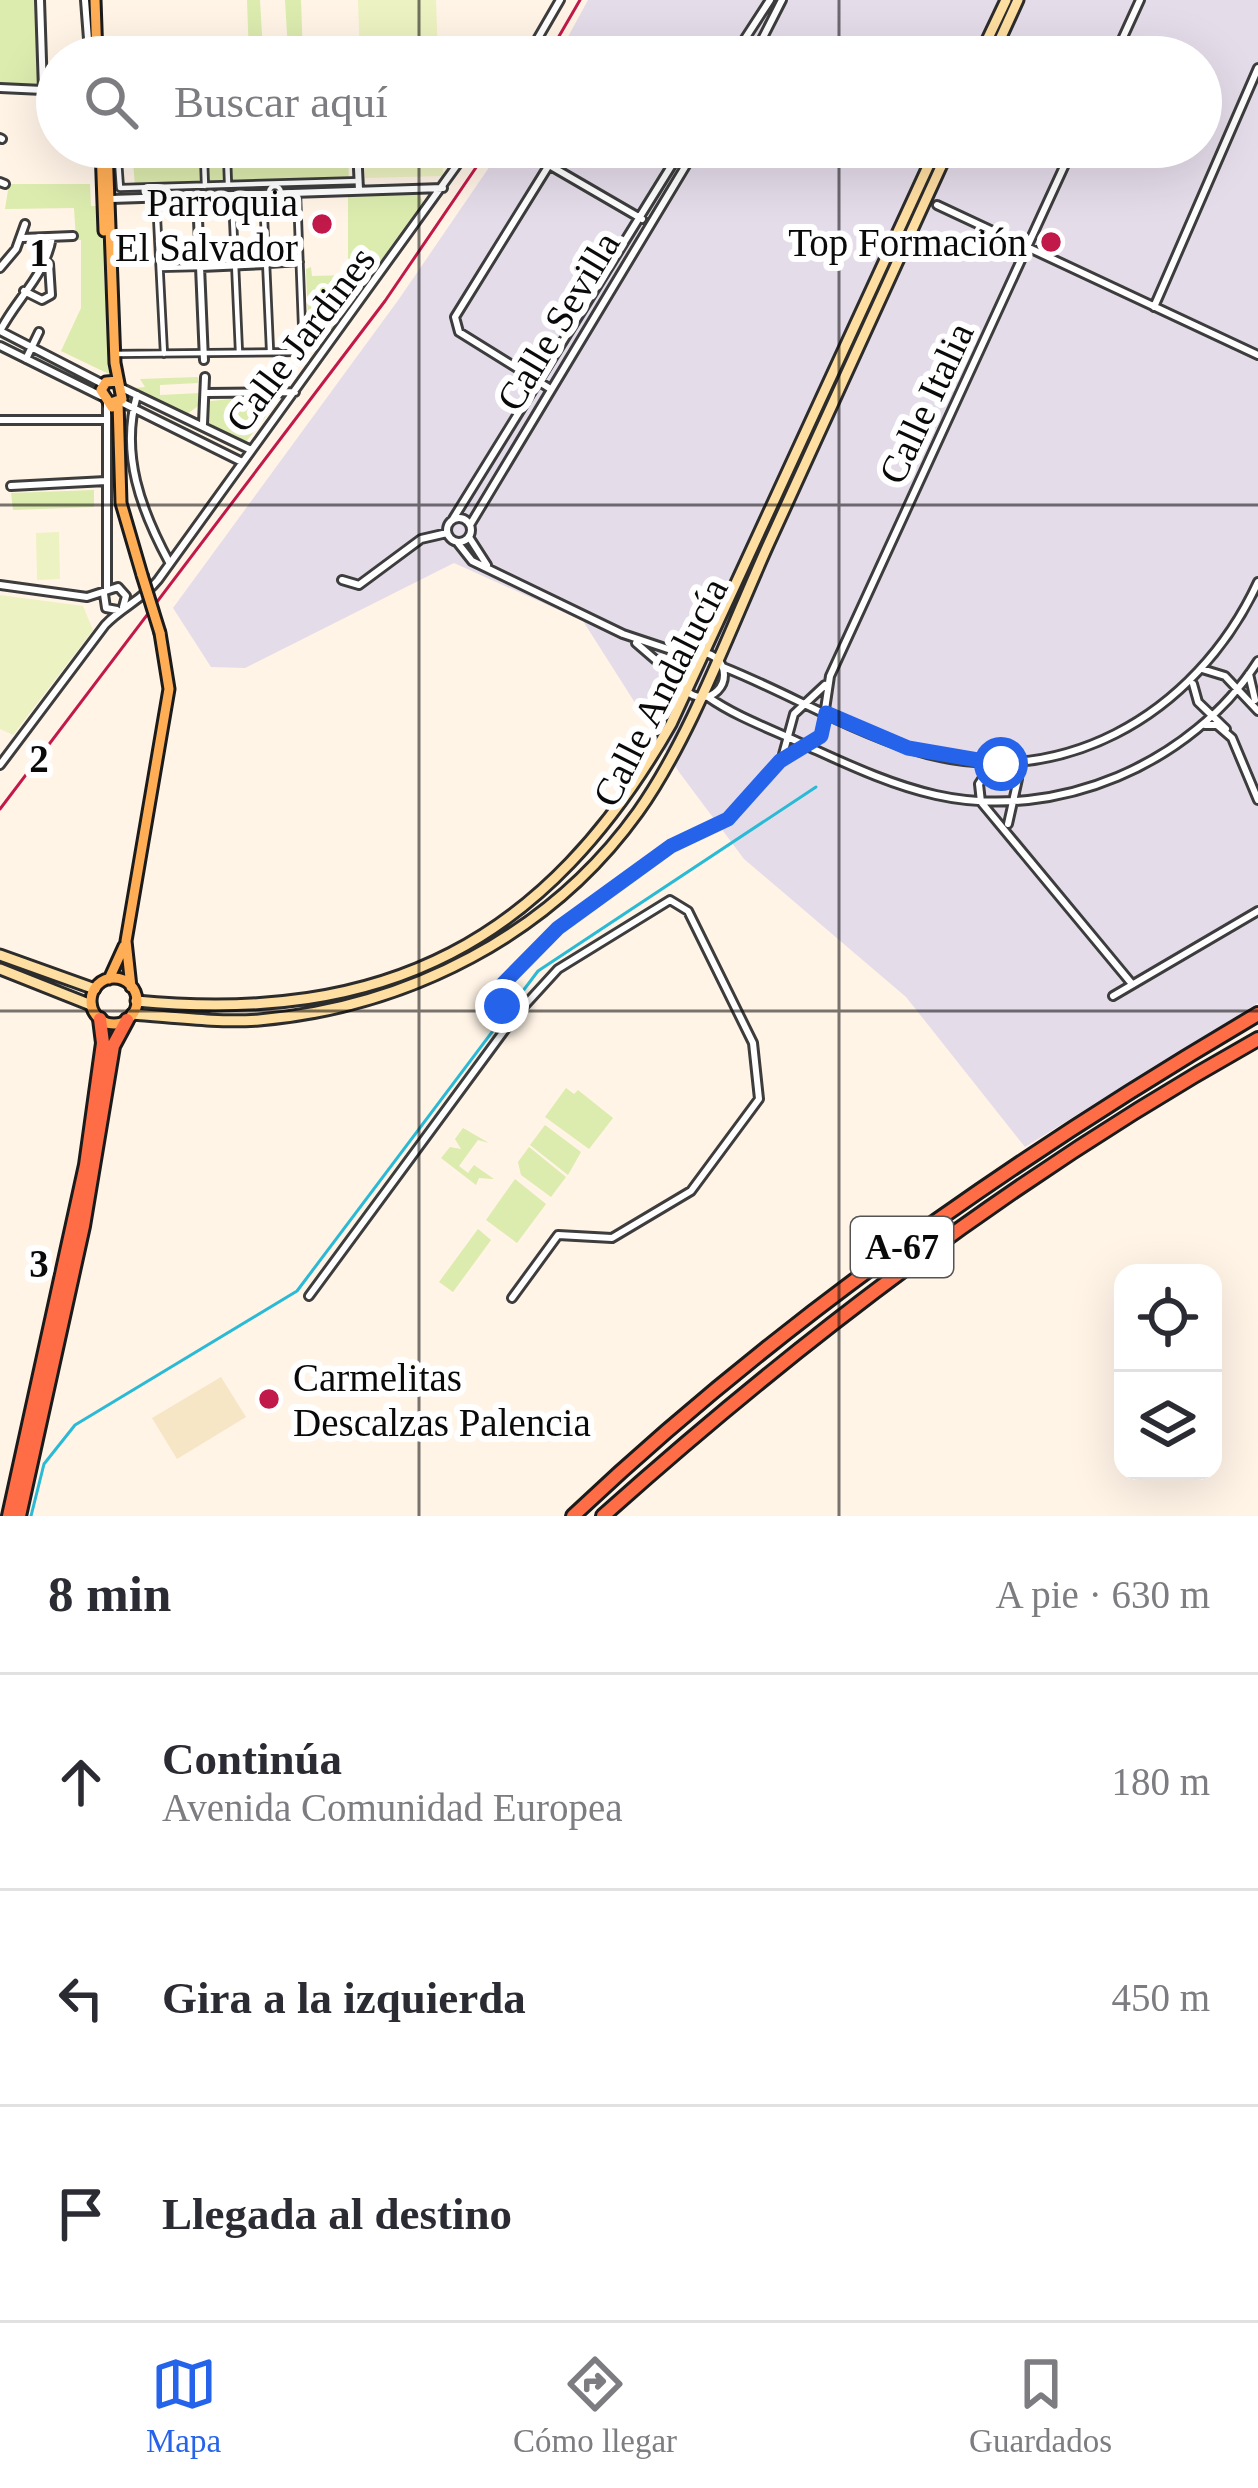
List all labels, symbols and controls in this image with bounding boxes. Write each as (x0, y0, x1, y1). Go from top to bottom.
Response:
search box (36, 36, 1222, 168)
icon: search (78, 69, 144, 135)
text: Buscar aquí (174, 77, 388, 127)
place label: Parroquia El Salvador (115, 181, 298, 269)
marker: Parroquia El Salvador (309, 211, 335, 237)
place label: Top Formación (788, 221, 1027, 265)
street label: Calle Sevilla (488, 224, 628, 418)
marker: Top Formación (1038, 229, 1064, 255)
text: 1 (29, 231, 49, 274)
street label: Calle Jardines (217, 238, 383, 440)
street label: Calle Italia (870, 316, 982, 490)
street label: Calle Andalucía (584, 571, 736, 813)
text: 2 (29, 737, 49, 780)
route start (974, 737, 1028, 791)
route end (475, 979, 529, 1033)
road number: A-67 (851, 1217, 953, 1277)
text: 3 (29, 1242, 49, 1285)
map controls (1114, 1264, 1222, 1480)
button: locate (1114, 1264, 1222, 1372)
place label: Carmelitas Descalzas Palencia (293, 1356, 591, 1444)
button: layers (1114, 1372, 1222, 1480)
marker: Carmelitas Descalzas Palencia (256, 1386, 282, 1412)
text: 8 min (48, 1566, 171, 1622)
text: A pie · 630 m (996, 1573, 1210, 1616)
text: Continúa (162, 1734, 342, 1784)
icon: ahead (48, 1749, 114, 1815)
text: 180 m (1111, 1760, 1210, 1803)
text: Avenida Comunidad Europea (162, 1786, 623, 1829)
icon: left (48, 1965, 114, 2031)
text: Gira a la izquierda (162, 1973, 526, 2023)
text: 450 m (1111, 1976, 1210, 2019)
icon: arrive (48, 2181, 114, 2247)
text: Llegada al destino (162, 2189, 512, 2239)
tab: Mapa (146, 2351, 221, 2460)
tab: Cómo llegar (513, 2351, 677, 2460)
tab: Guardados (969, 2351, 1112, 2460)

